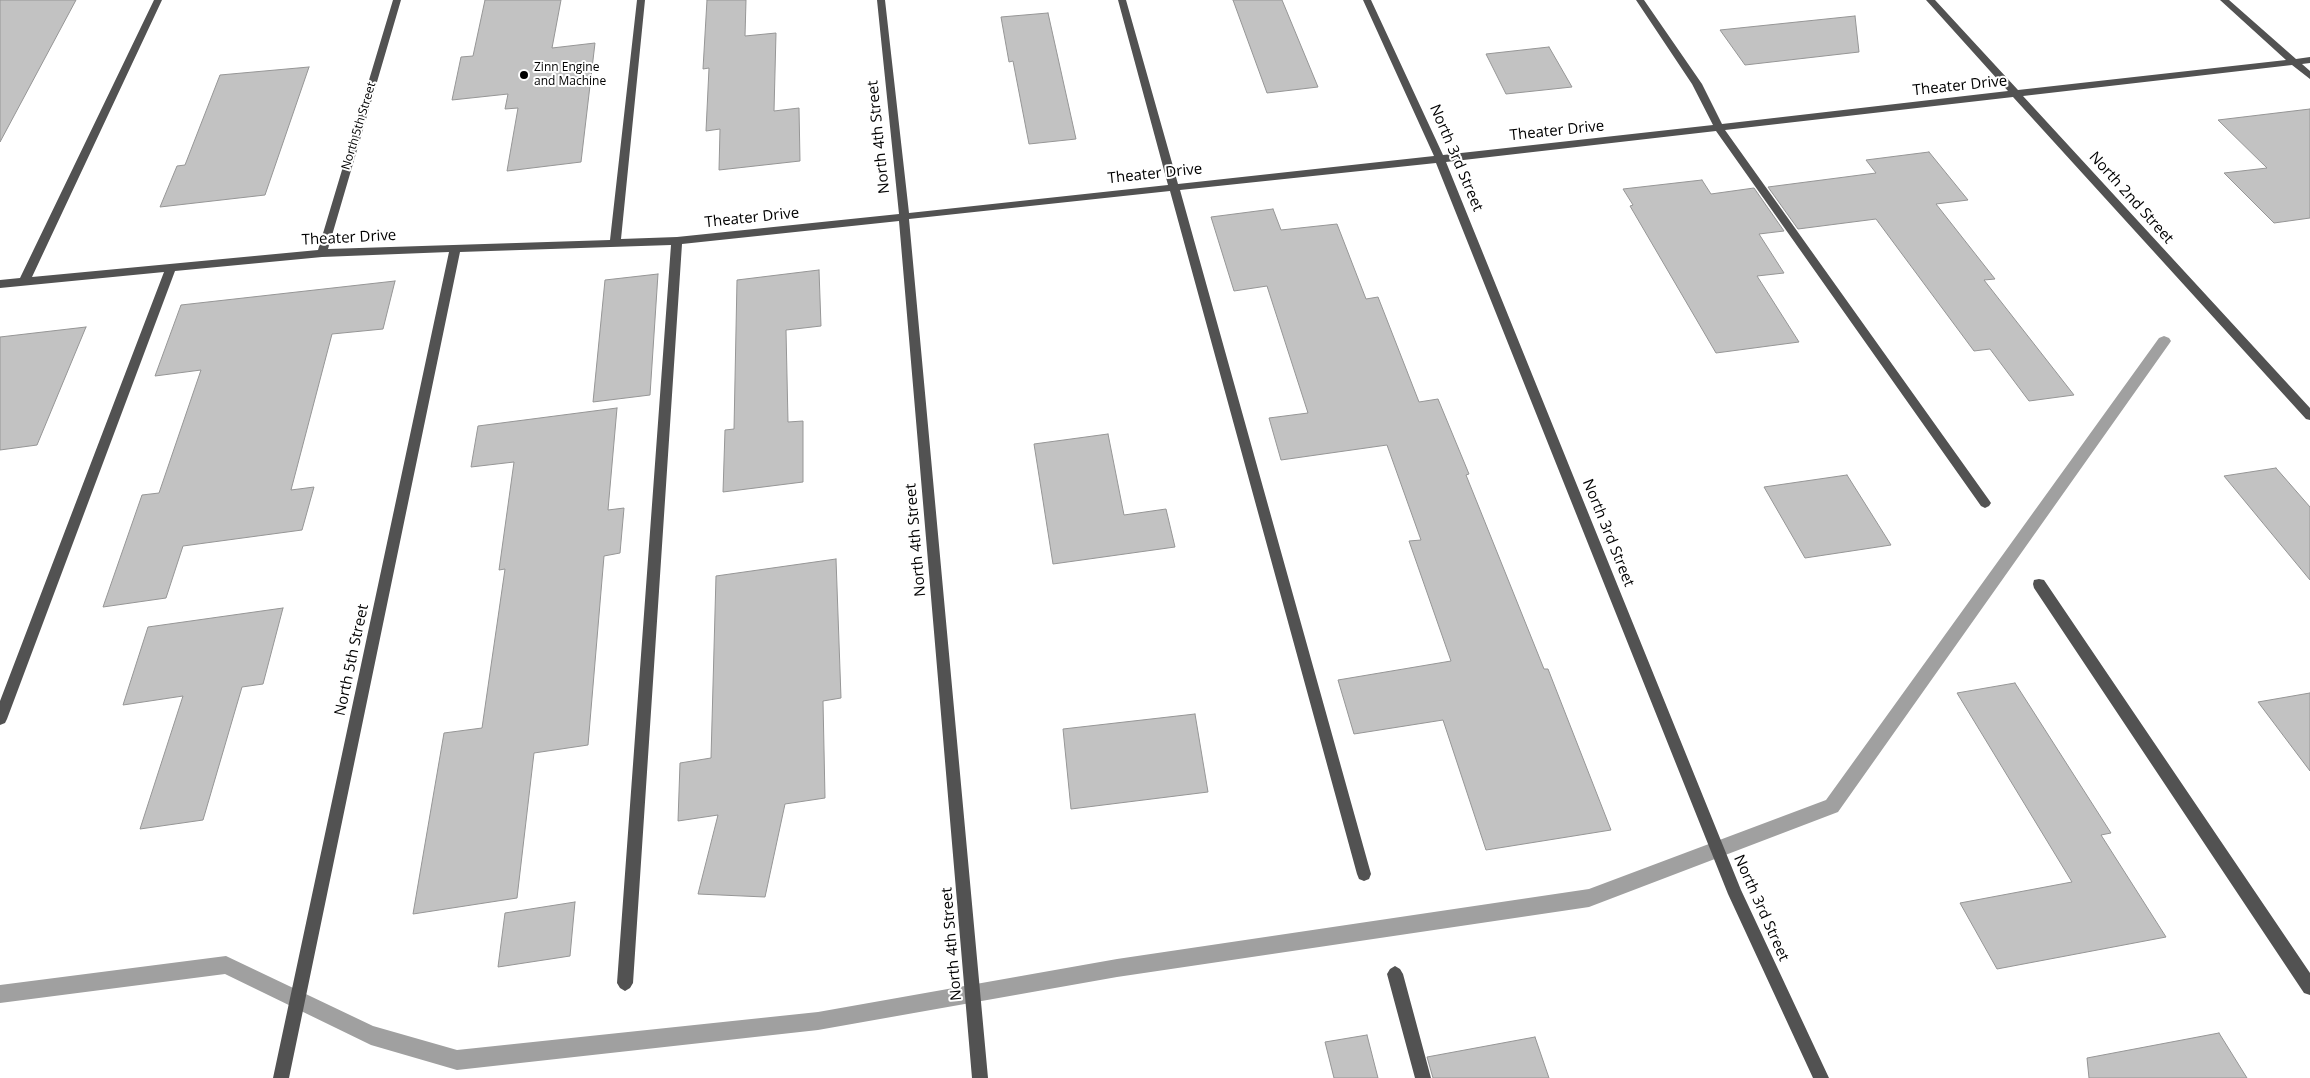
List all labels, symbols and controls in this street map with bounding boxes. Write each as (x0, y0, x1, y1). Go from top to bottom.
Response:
place label: Zinn Engine and Machine (534, 61, 606, 89)
marker: Zinn Engine and Machine (518, 69, 530, 81)
street label: Theater Drive (1912, 72, 2008, 100)
street label: North 4th Street (864, 79, 894, 195)
street label: North 5th Street (339, 80, 379, 172)
street label: North 3rd Street (1425, 102, 1487, 214)
street label: Theater Drive (1509, 117, 1605, 145)
street label: North 2nd Street (2085, 148, 2177, 248)
street label: Theater Drive (1107, 160, 1203, 188)
street label: Theater Drive (704, 204, 800, 232)
street label: Theater Drive (301, 227, 397, 249)
street label: North 3rd Street (1578, 477, 1638, 589)
street label: North 4th Street (902, 483, 930, 597)
street label: North 5th Street (331, 602, 373, 718)
street label: North 3rd Street (1729, 852, 1793, 964)
street label: North 4th Street (938, 887, 966, 1001)

